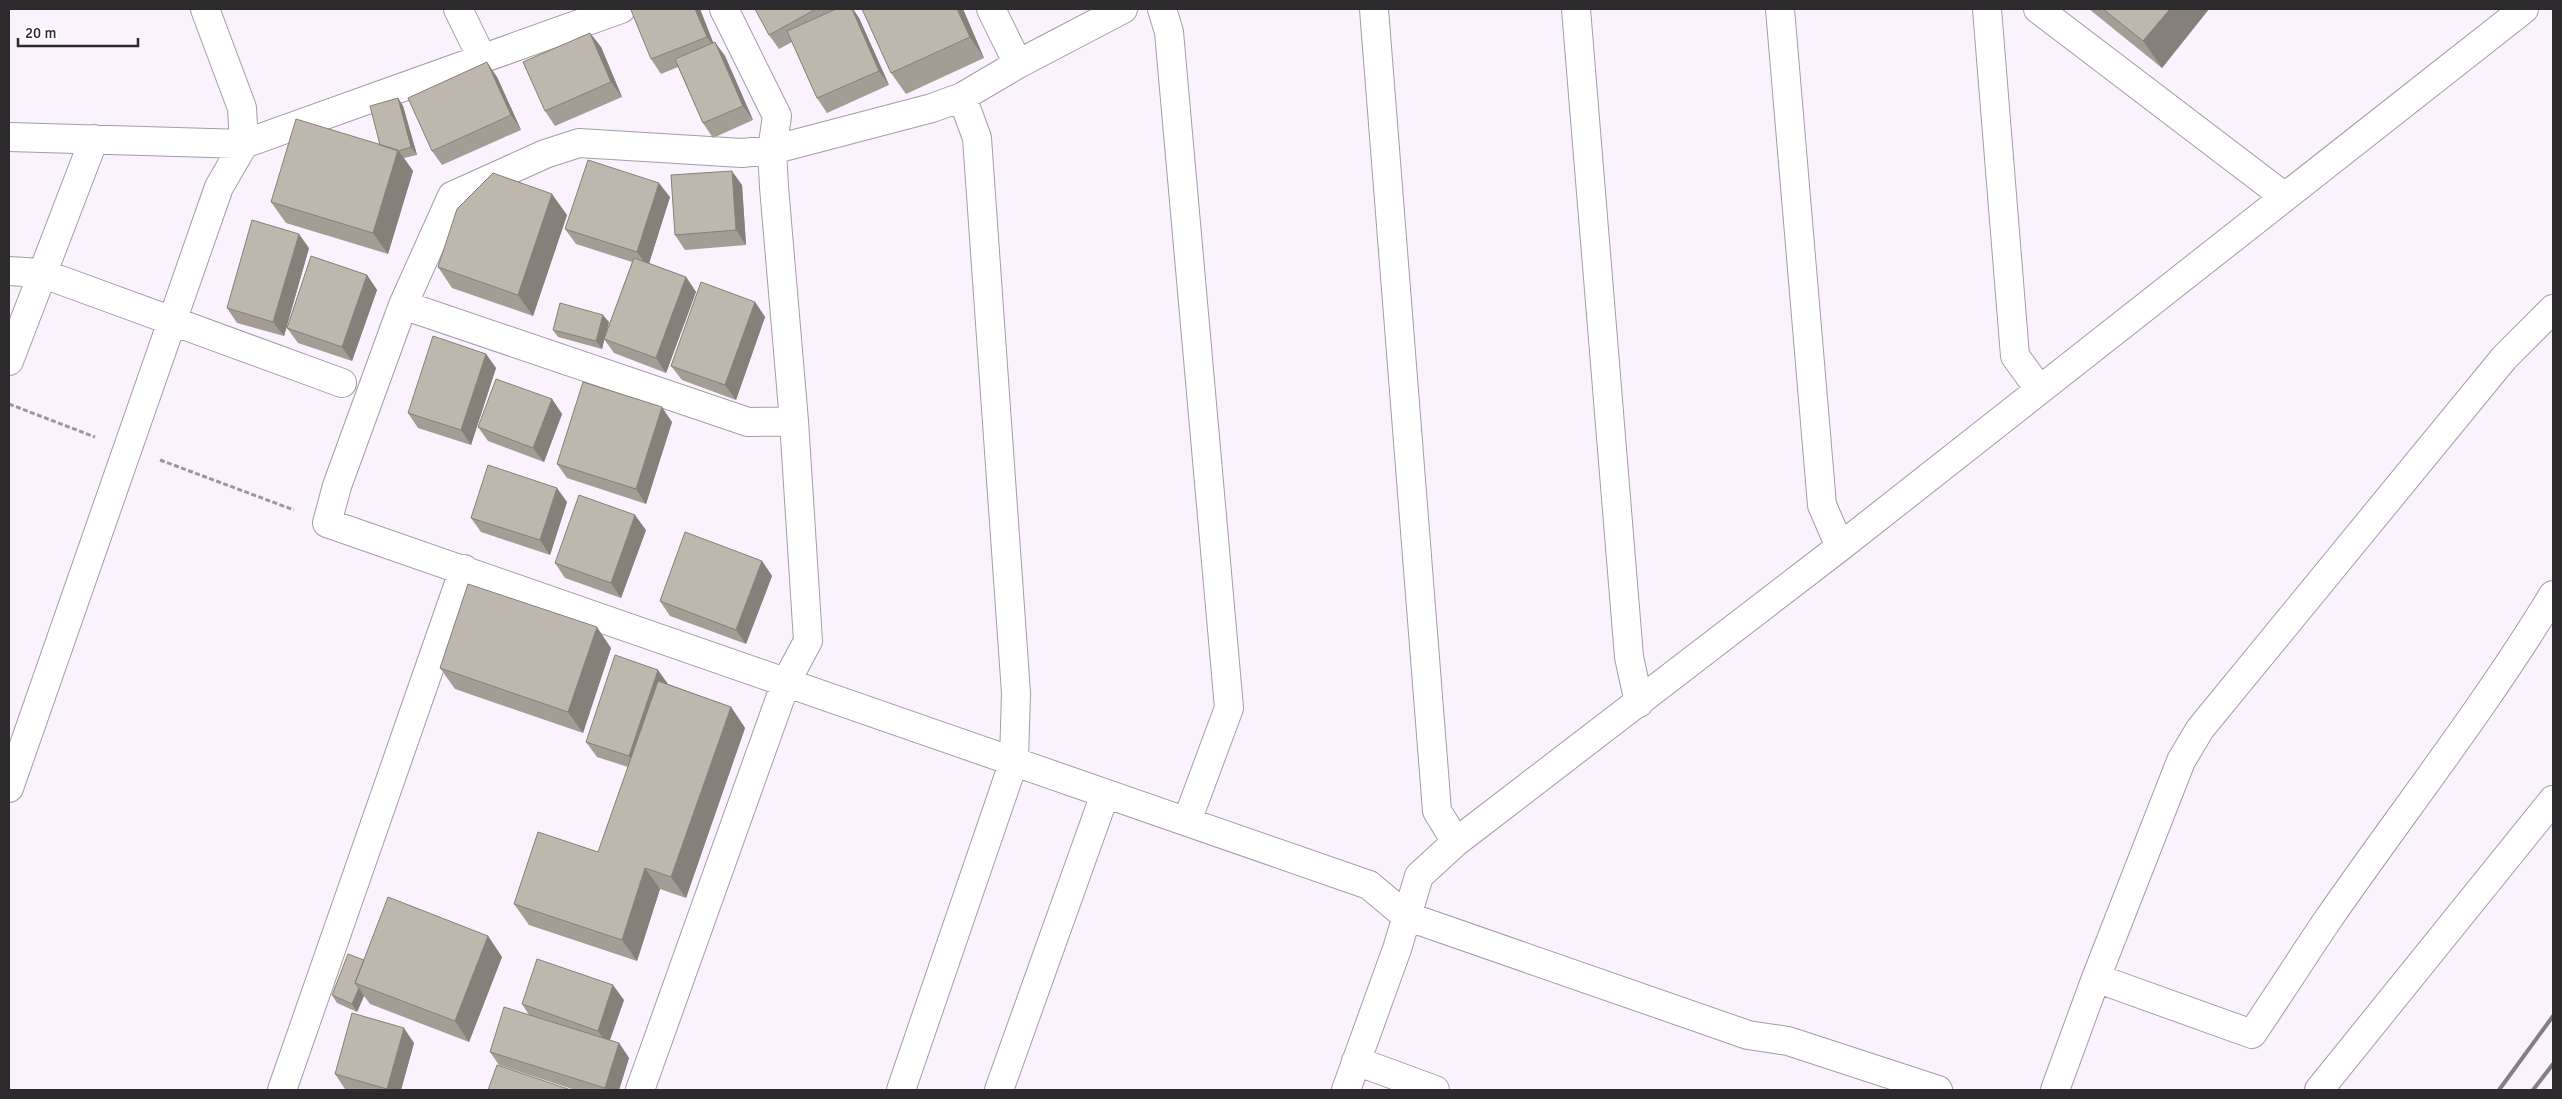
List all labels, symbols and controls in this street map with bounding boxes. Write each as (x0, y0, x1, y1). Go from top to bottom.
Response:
scale bar (18, 15, 138, 47)
text: 20 m (25, 24, 56, 42)

